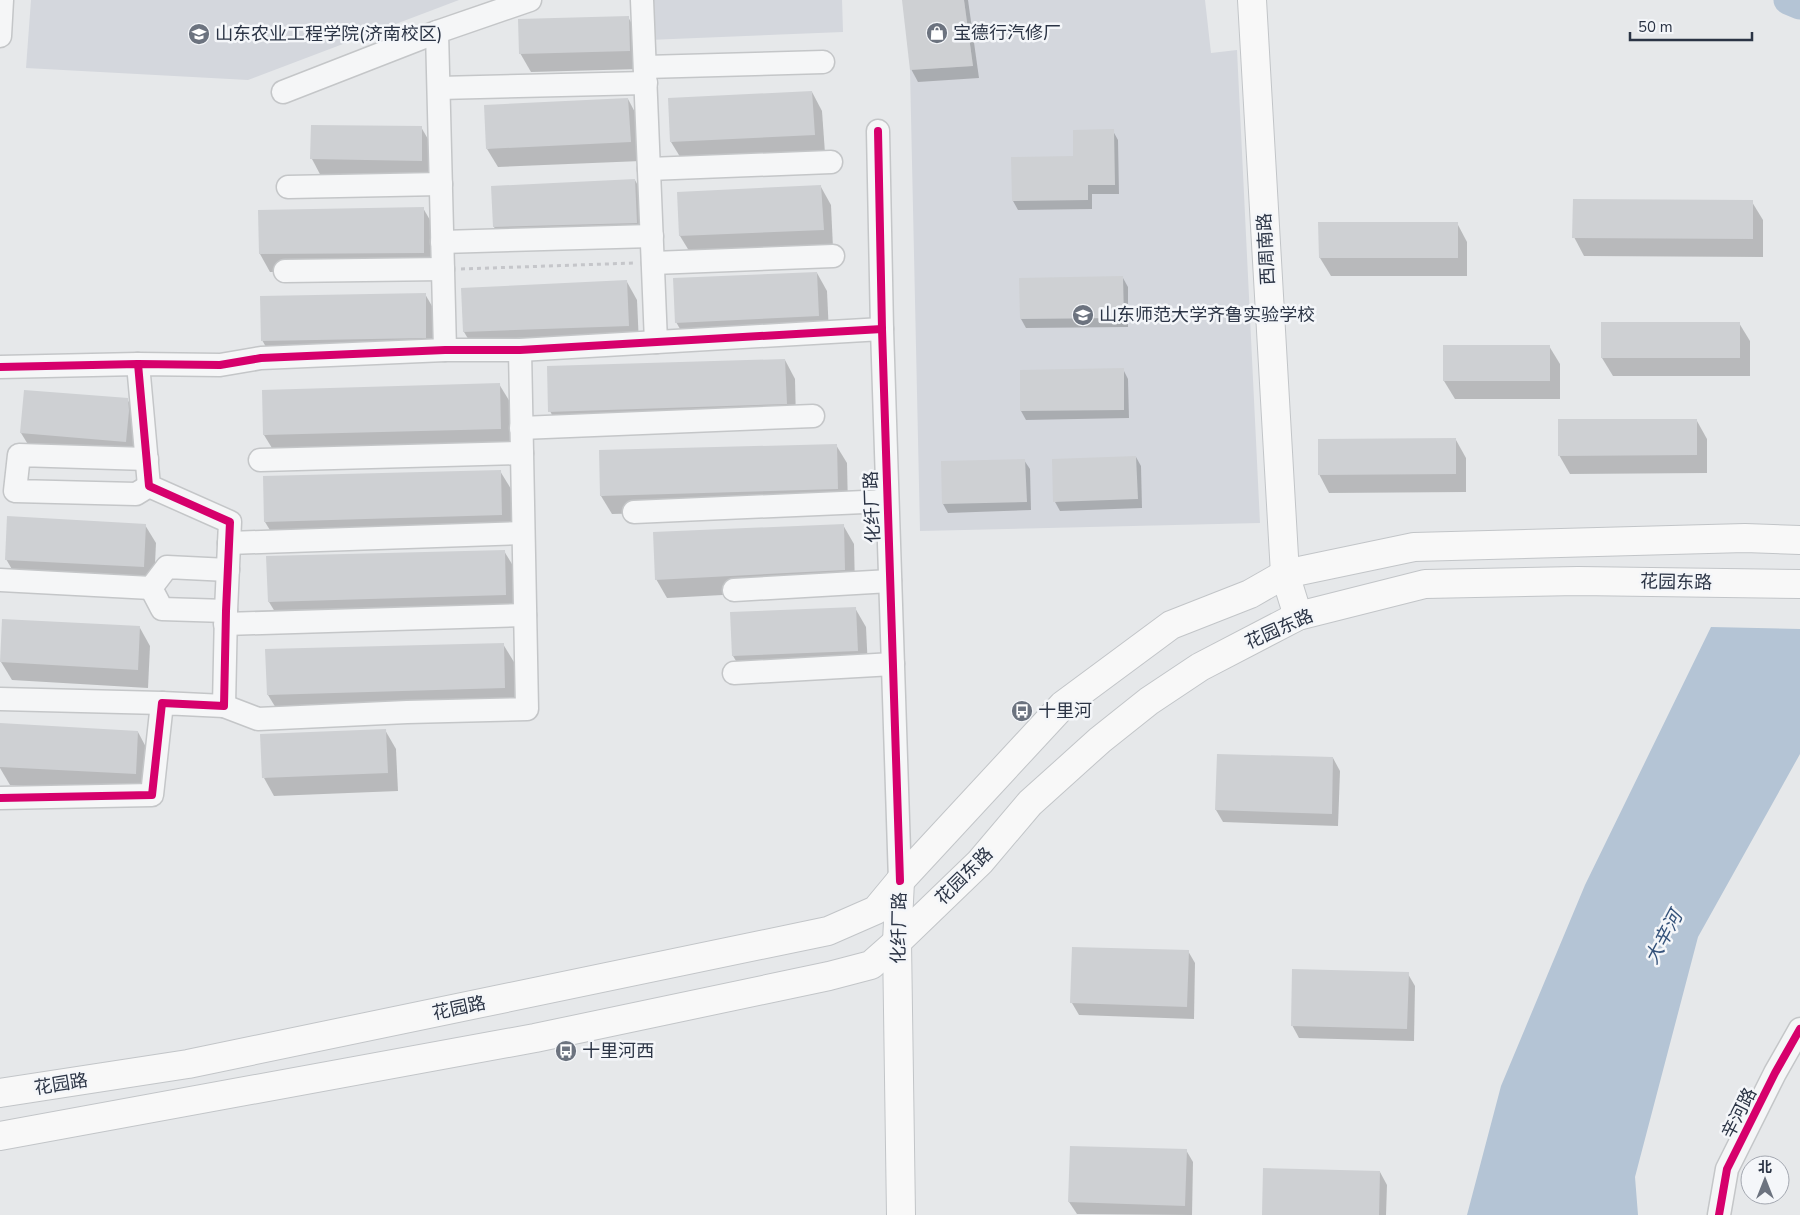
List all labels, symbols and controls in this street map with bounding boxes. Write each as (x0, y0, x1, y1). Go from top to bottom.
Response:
scale bar (1630, 10, 1752, 42)
text: 50 m (1638, 17, 1673, 37)
shop icon: 宝德行汽修厂 (925, 21, 949, 45)
place label: 宝德行汽修厂 (953, 21, 1061, 45)
school or university icon: 山东农业工程学院(济南校区) (187, 22, 211, 46)
place label: 山东农业工程学院(济南校区) (215, 22, 442, 46)
street label: 西周南路 (1252, 212, 1280, 286)
school or university icon: 山东师范大学齐鲁实验学校 (1071, 303, 1095, 327)
place label: 山东师范大学齐鲁实验学校 (1099, 303, 1315, 327)
street label: 化纤厂路 (859, 471, 885, 543)
street label: 花园东路 (1640, 569, 1712, 595)
street label: 花园东路 (1241, 603, 1317, 655)
bus stop icon: 十里河 (1010, 699, 1034, 723)
place label: 十里河 (1038, 699, 1092, 723)
street label: 花园东路 (930, 842, 998, 910)
street label: 化纤厂路 (886, 892, 912, 964)
water label: 大辛河 (1639, 903, 1691, 969)
street label: 花园路 (430, 991, 488, 1025)
bus stop icon: 十里河西 (554, 1039, 578, 1063)
place label: 十里河西 (582, 1039, 654, 1063)
street label: 花园路 (32, 1068, 90, 1100)
street label: 辛河路 (1716, 1083, 1762, 1143)
north arrow (1740, 1155, 1790, 1205)
text: 北 (1758, 1158, 1772, 1177)

